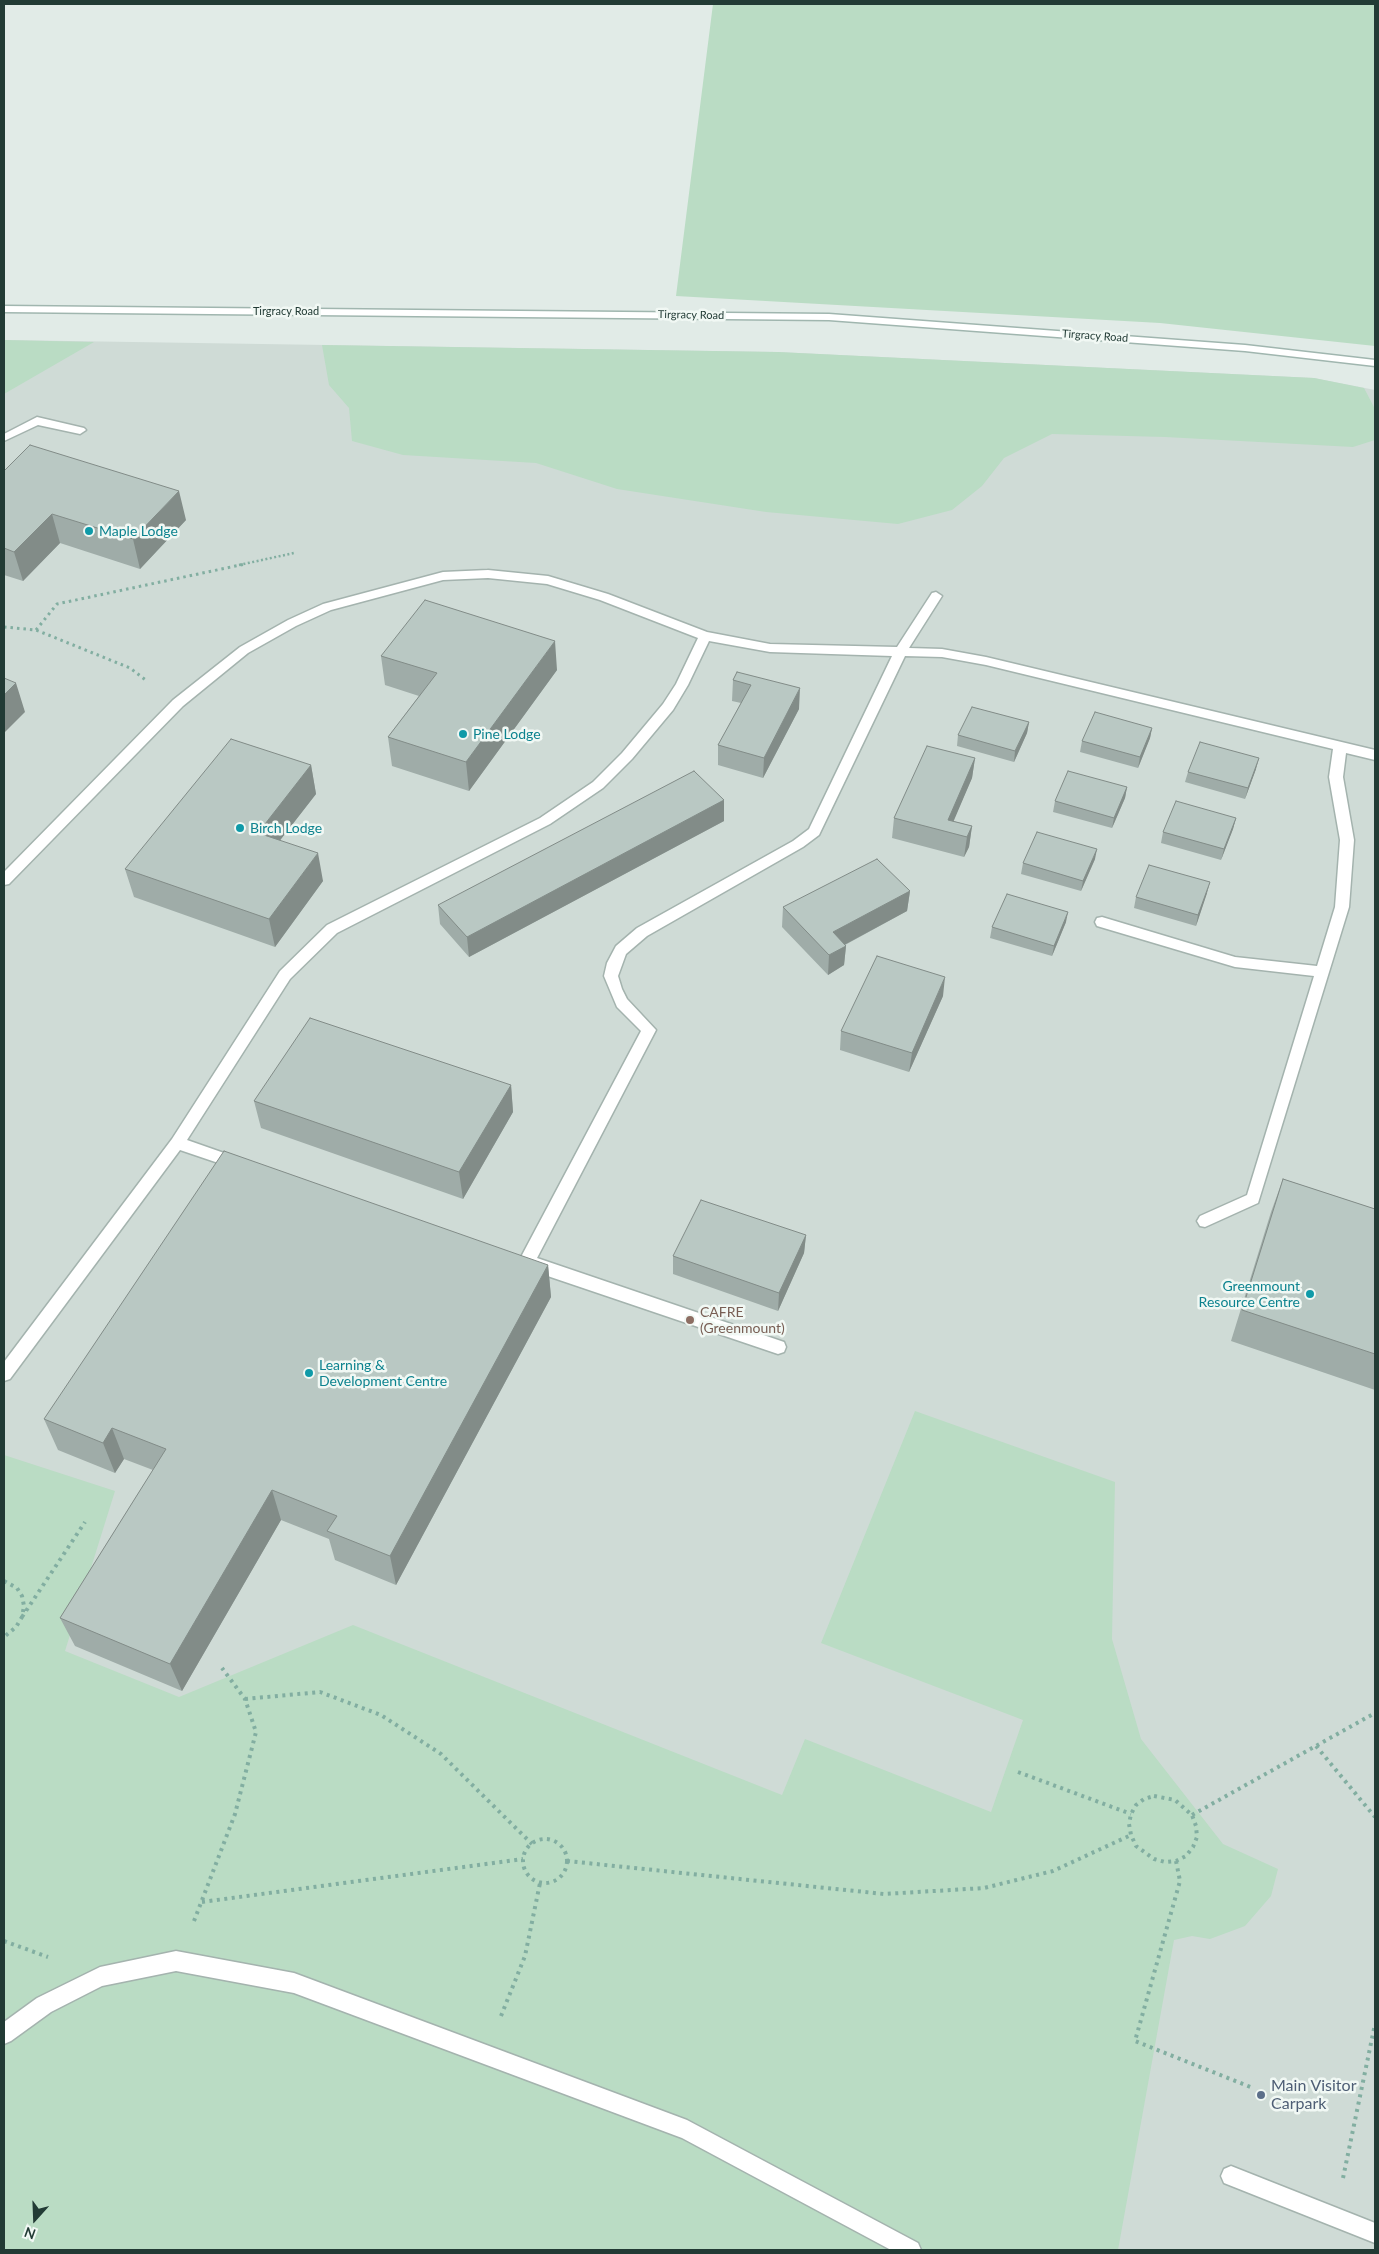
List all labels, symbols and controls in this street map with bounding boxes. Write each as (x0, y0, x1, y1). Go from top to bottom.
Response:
street label: Tirgracy Road (253, 304, 319, 318)
street label: Tirgracy Road (658, 308, 724, 322)
street label: Tirgracy Road (1062, 327, 1128, 345)
place label: Maple Lodge (99, 523, 178, 539)
marker: Maple Lodge (83, 525, 95, 537)
place label: Pine Lodge (473, 726, 541, 742)
marker: Pine Lodge (457, 728, 469, 740)
place label: Birch Lodge (250, 820, 322, 836)
marker: Birch Lodge (234, 822, 246, 834)
place label: Greenmount Resource Centre (1199, 1278, 1300, 1310)
marker: Greenmount Resource Centre (1304, 1288, 1316, 1300)
place label: CAFRE (Greenmount) (700, 1304, 785, 1336)
marker: CAFRE (Greenmount) (684, 1314, 696, 1326)
place label: Learning & Development Centre (319, 1357, 447, 1390)
marker: Learning & Development Centre (303, 1367, 315, 1379)
place label: Main Visitor Carpark (1271, 2076, 1356, 2114)
marker: Main Visitor Carpark (1255, 2089, 1267, 2101)
north arrow (10, 2194, 60, 2244)
text: N (22, 2224, 38, 2243)

